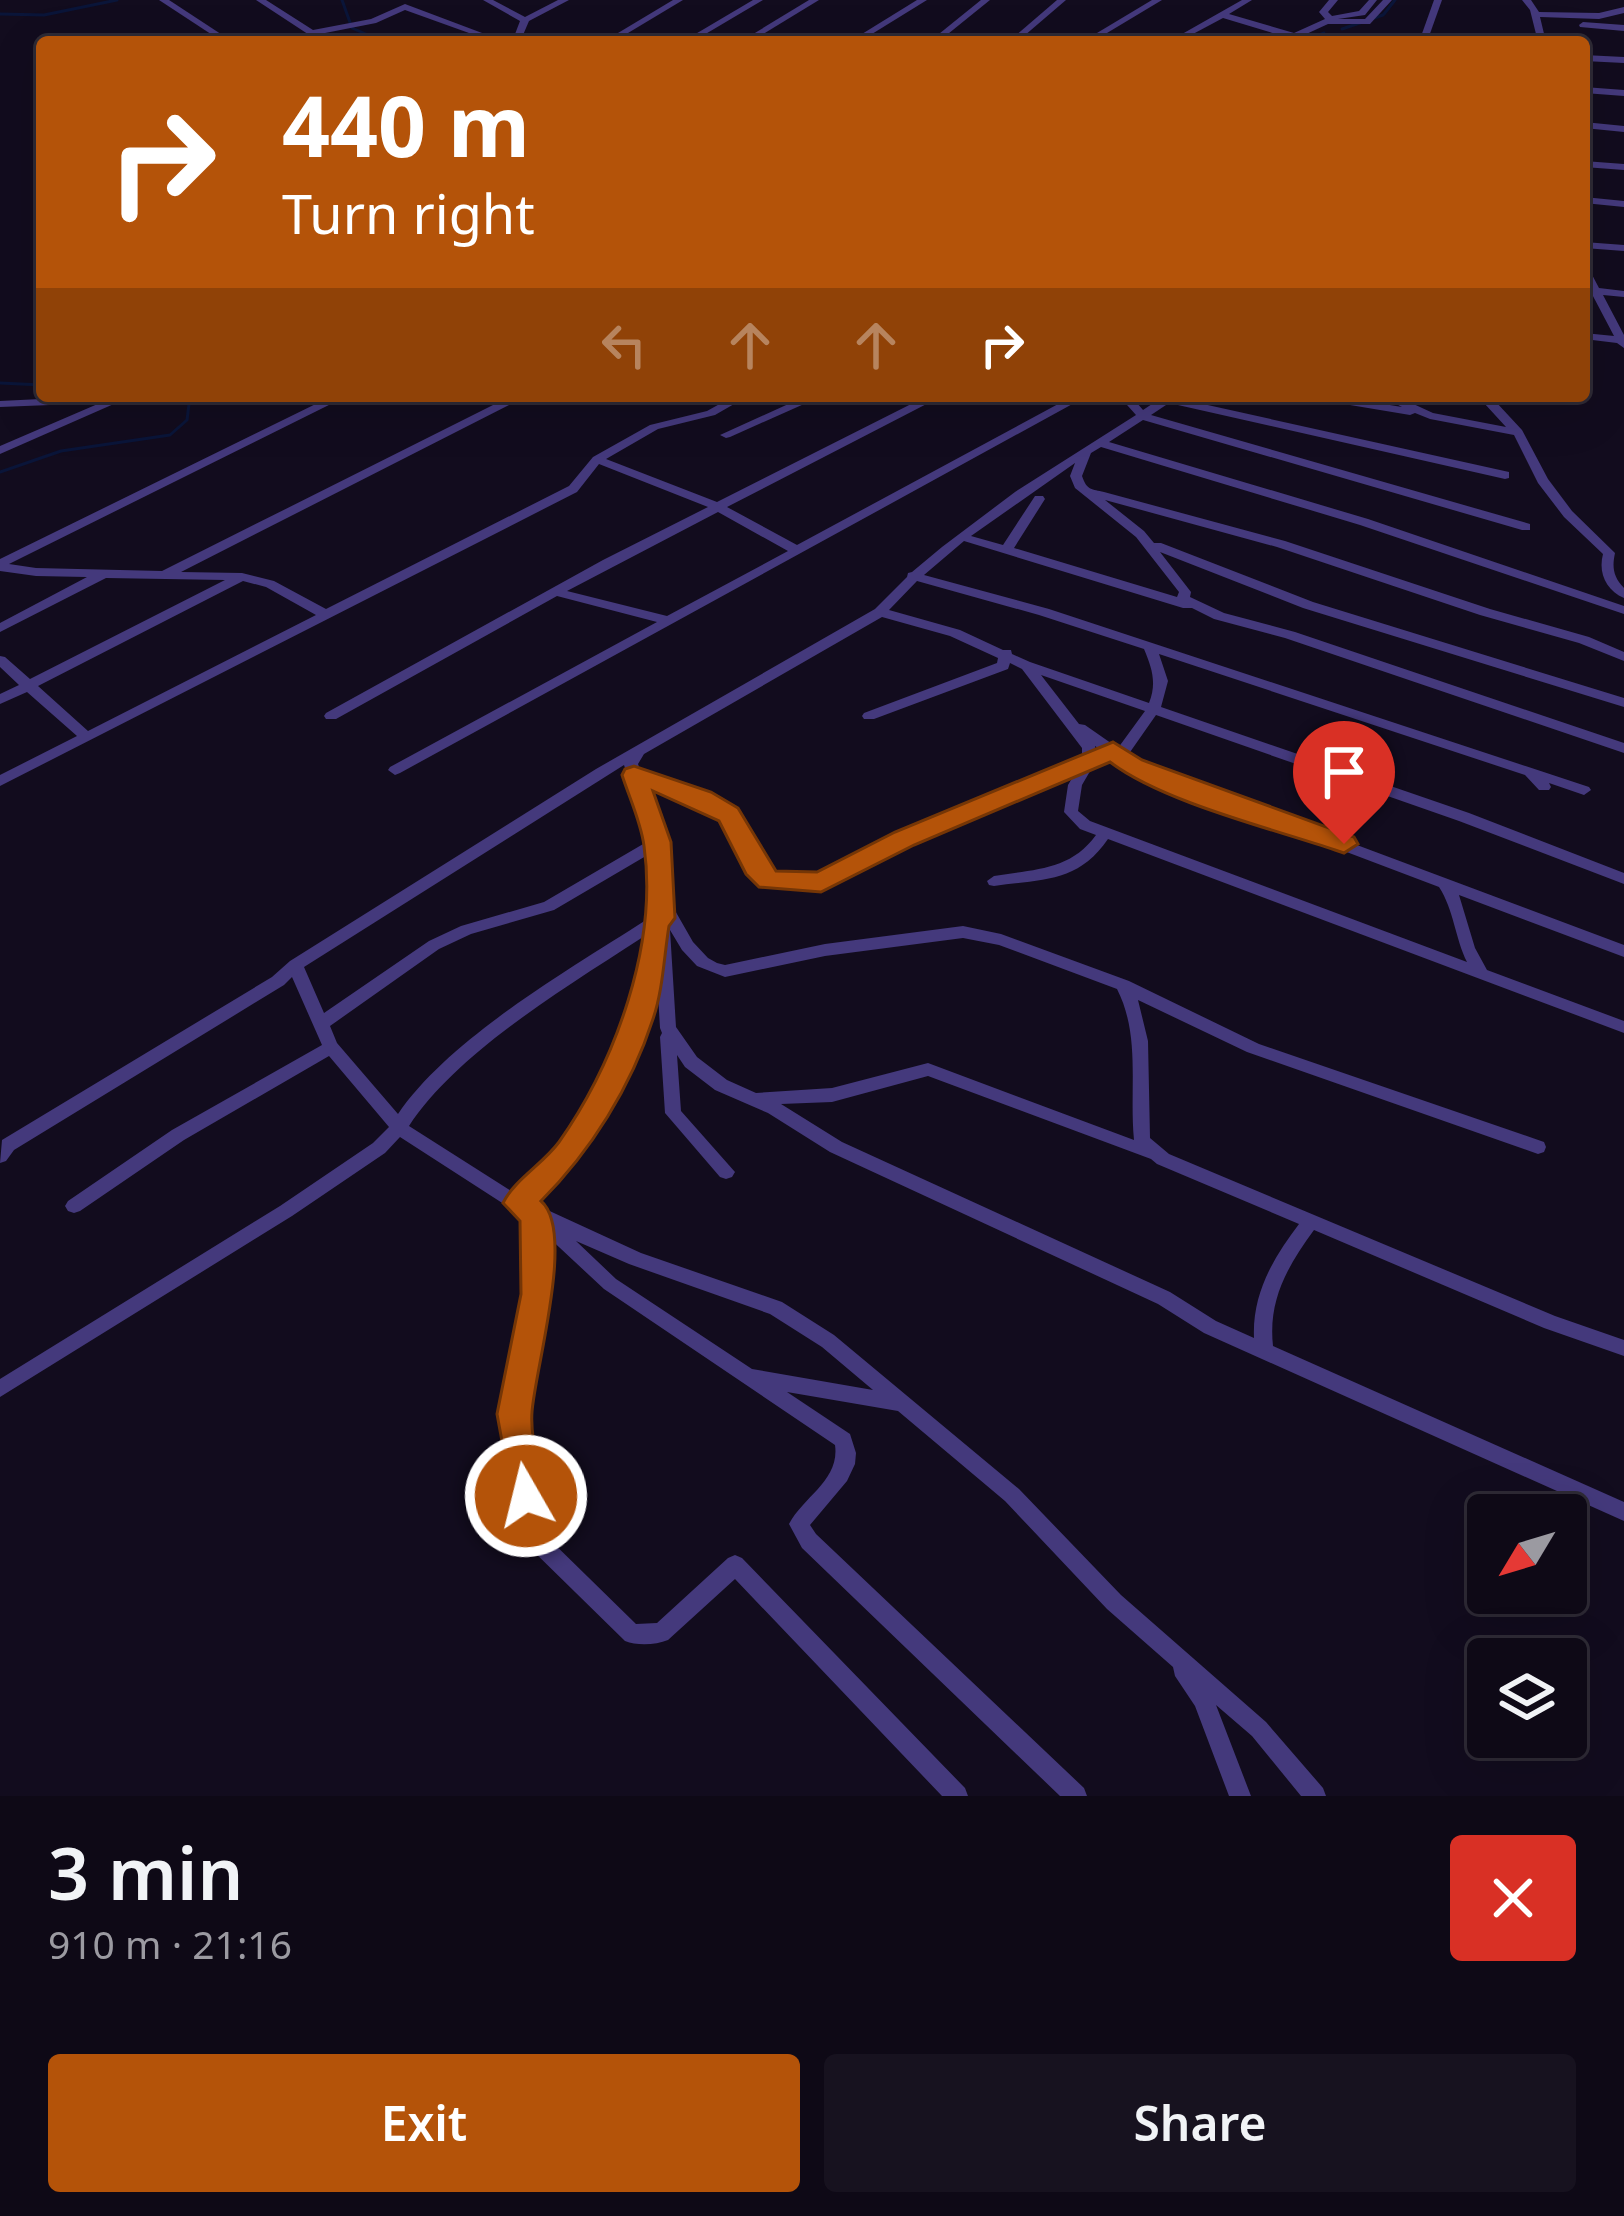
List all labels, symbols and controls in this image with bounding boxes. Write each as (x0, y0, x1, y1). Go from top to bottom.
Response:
text: 440 m (282, 67, 530, 182)
icon: right (84, 84, 240, 240)
text: Turn right (282, 176, 535, 250)
icon: left (591, 312, 657, 378)
icon: ahead (717, 312, 783, 378)
icon: ahead (843, 312, 909, 378)
icon: right (969, 312, 1035, 378)
pin (1293, 721, 1395, 844)
icon: arrive (1311, 739, 1377, 805)
position arrow (463, 1433, 589, 1559)
north arrow (1467, 1494, 1587, 1614)
map controls (1467, 1494, 1587, 1758)
button: layers (1467, 1638, 1587, 1758)
text: 3 min (48, 1823, 243, 1921)
button: close (1450, 1835, 1576, 1961)
text: 910 m · 21:16 (48, 1917, 292, 1970)
button: Exit (48, 2054, 800, 2192)
button: Share (824, 2054, 1576, 2192)

